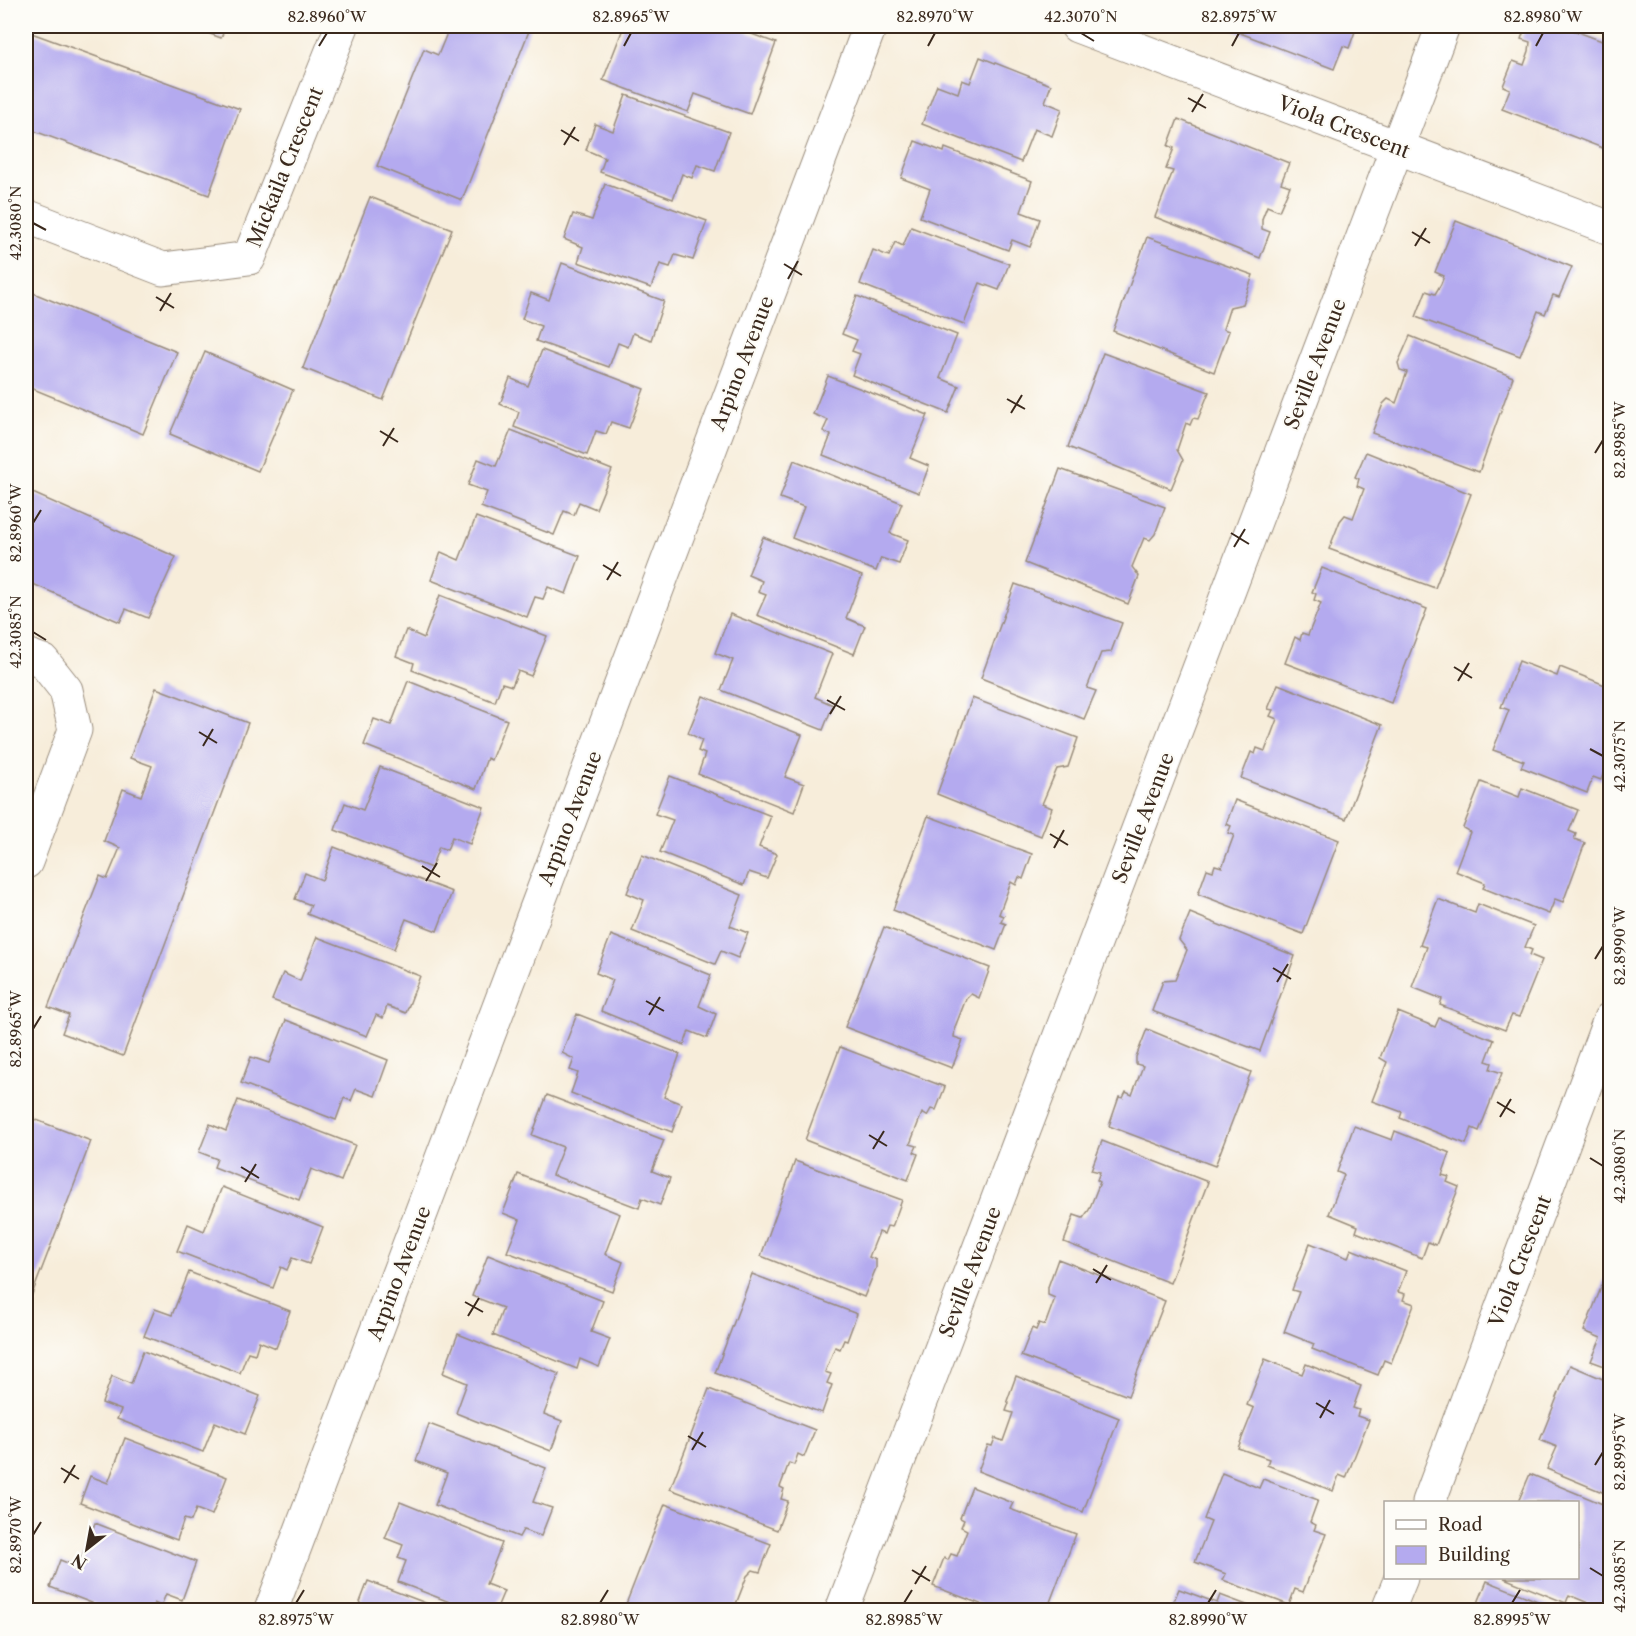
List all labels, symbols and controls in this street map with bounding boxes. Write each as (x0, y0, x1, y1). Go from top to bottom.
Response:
text: 82.8960°W (288, 7, 367, 26)
text: 82.8965°W (592, 7, 670, 26)
text: 82.8970°W (896, 7, 974, 26)
text: 42.3070°N (1044, 7, 1118, 26)
text: 82.8975°W (1201, 7, 1278, 26)
text: 82.8980°W (1504, 7, 1583, 26)
street label: Mickaila Crescent (242, 83, 328, 251)
street label: Viola Crescent (1274, 91, 1413, 163)
text: 42.3080°N (6, 186, 25, 260)
street label: Arpino Avenue (705, 292, 779, 435)
street label: Seville Avenue (1279, 295, 1351, 433)
text: 82.8985°W (1610, 401, 1629, 479)
text: 82.8960°W (6, 483, 25, 562)
text: 42.3085°N (6, 595, 25, 669)
text: 42.3075°N (1610, 720, 1629, 792)
street label: Arpino Avenue (533, 747, 607, 890)
street label: Seville Avenue (1107, 749, 1179, 887)
text: 82.8990°W (1610, 906, 1629, 985)
text: 82.8965°W (6, 990, 25, 1068)
text: 42.3080°N (1610, 1129, 1629, 1203)
street label: Viola Crescent (1484, 1192, 1556, 1331)
street label: Arpino Avenue (362, 1202, 436, 1345)
street label: Seville Avenue (934, 1203, 1006, 1341)
text: 82.8995°W (1610, 1413, 1629, 1491)
text: 82.8970°W (6, 1496, 25, 1574)
legend (1384, 1501, 1579, 1579)
text: Road (1438, 1514, 1483, 1536)
north arrow (57, 1519, 117, 1579)
text: 42.3085°N (1610, 1539, 1629, 1613)
text: Building (1438, 1544, 1510, 1566)
text: N (68, 1550, 90, 1574)
text: 82.8975°W (258, 1610, 335, 1629)
text: 82.8980°W (561, 1610, 640, 1629)
text: 82.8985°W (865, 1610, 943, 1629)
text: 82.8990°W (1169, 1610, 1248, 1629)
text: 82.8995°W (1473, 1610, 1551, 1629)

